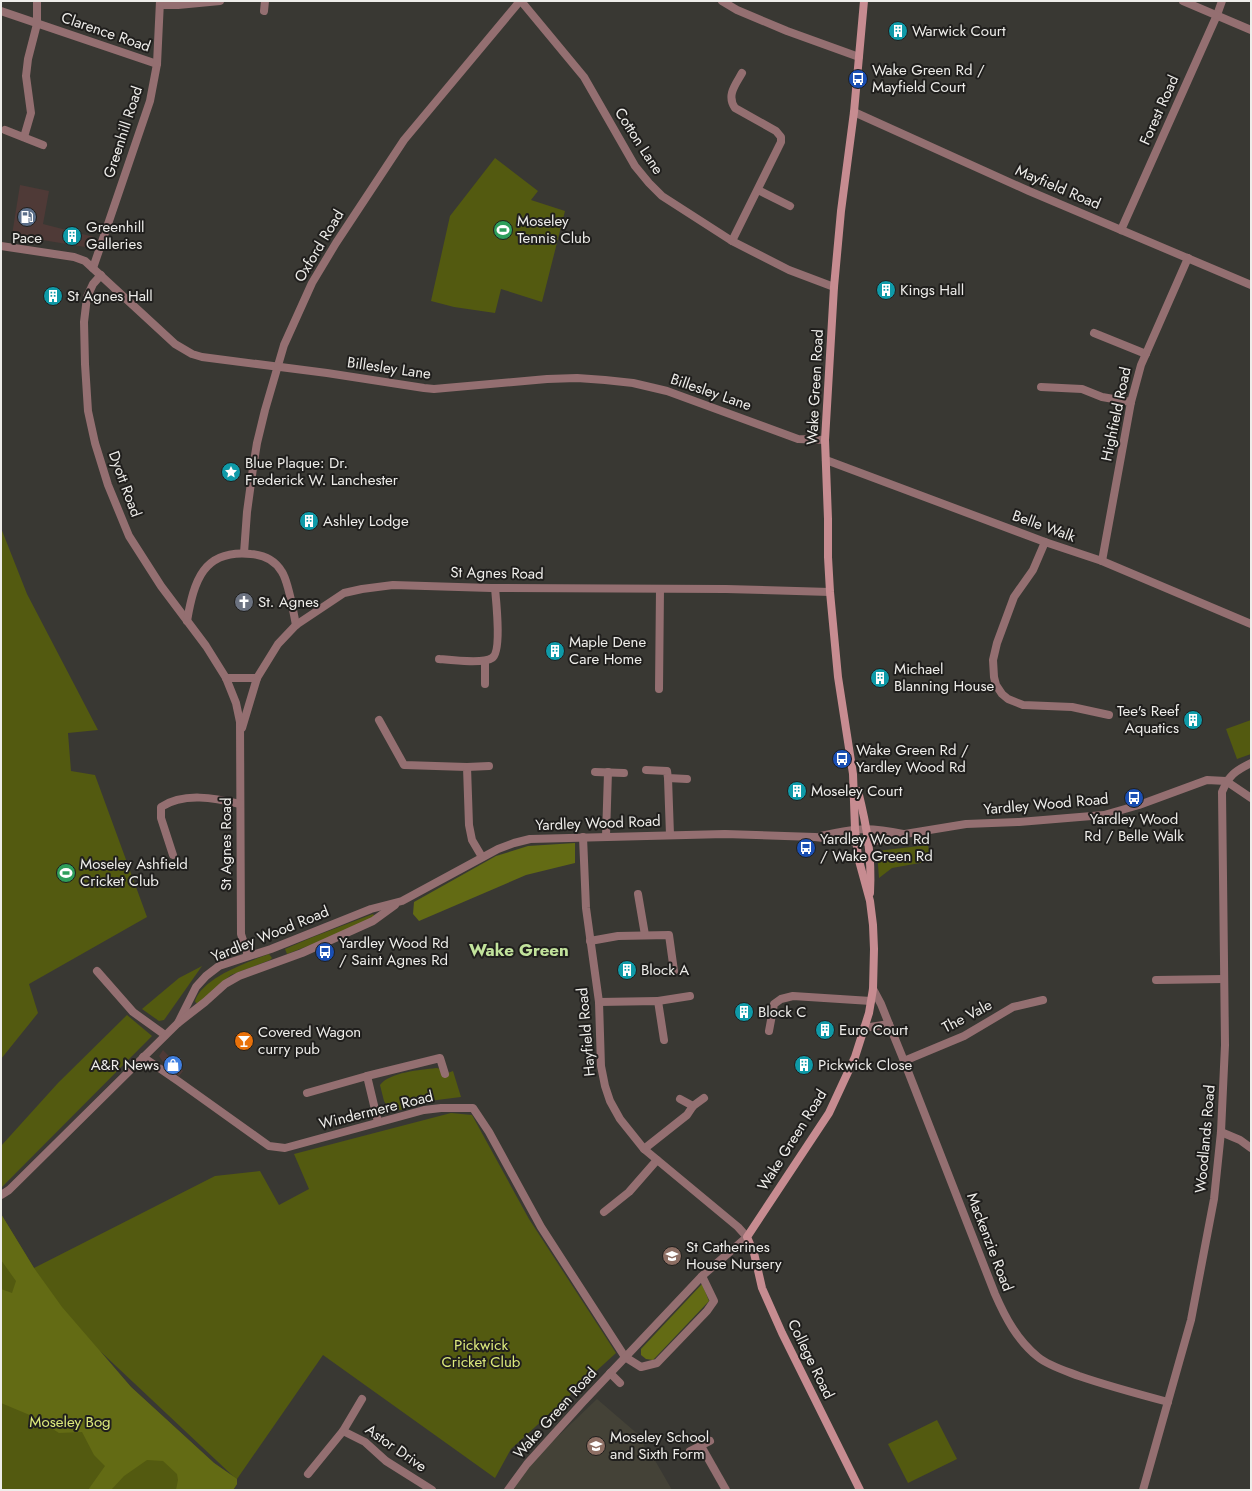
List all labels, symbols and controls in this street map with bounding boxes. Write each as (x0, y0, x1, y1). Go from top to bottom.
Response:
street label: Clarence Road (58, 6, 154, 58)
building icon: Warwick Court (887, 20, 909, 42)
place label: Warwick Court (912, 20, 1006, 42)
place label: Wake Green Rd / Mayfield Court (872, 59, 985, 98)
bus stop icon: Wake Green Rd / Mayfield Court (847, 68, 869, 90)
street label: Forest Road (1134, 72, 1184, 148)
street label: Greenhill Road (98, 83, 148, 181)
street label: Cotton Lane (609, 103, 669, 179)
street label: Mayfield Road (1012, 159, 1104, 215)
fuel station icon: Pace (16, 206, 38, 228)
street label: Oxford Road (289, 206, 349, 286)
place label: Moseley Tennis Club (517, 210, 591, 249)
place label: Greenhill Galleries (86, 216, 145, 255)
sports icon: Moseley Tennis Club (492, 219, 514, 241)
building icon: Greenhill Galleries (61, 225, 83, 247)
place label: Pace (12, 227, 42, 249)
building icon: Kings Hall (875, 279, 897, 301)
place label: Kings Hall (900, 279, 964, 301)
building icon: St Agnes Hall (42, 285, 64, 307)
place label: St Agnes Hall (67, 285, 153, 307)
street label: Wake Green Road (801, 329, 829, 445)
street label: Billesley Lane (346, 351, 433, 385)
street label: Highfield Road (1095, 365, 1137, 463)
street label: Billesley Lane (667, 368, 755, 416)
street label: Dyott Road (103, 448, 147, 520)
place label: Blue Plaque: Dr. Frederick W. Lanchester (245, 452, 399, 491)
place icon: Blue Plaque: Dr. Frederick W. Lanchester (220, 461, 242, 483)
street label: Belle Walk (1009, 504, 1079, 548)
building icon: Ashley Lodge (298, 510, 320, 532)
place label: Ashley Lodge (323, 510, 409, 532)
street label: St Agnes Road (450, 561, 544, 585)
church icon: St. Agnes (233, 591, 255, 613)
place label: St. Agnes (258, 591, 319, 613)
place label: Maple Dene Care Home (569, 631, 646, 670)
building icon: Maple Dene Care Home (544, 640, 566, 662)
place label: Michael Blanning House (894, 658, 994, 697)
building icon: Michael Blanning House (869, 667, 891, 689)
place label: Tee's Reef Aquatics (1117, 700, 1180, 739)
building icon: Tee's Reef Aquatics (1182, 709, 1204, 731)
place label: Wake Green Rd / Yardley Wood Rd (856, 739, 969, 778)
bus stop icon: Wake Green Rd / Yardley Wood Rd (831, 748, 853, 770)
building icon: Moseley Court (786, 780, 808, 802)
place label: Moseley Court (811, 780, 903, 802)
bus stop icon: Yardley Wood Rd / Belle Walk (1123, 787, 1145, 809)
street label: Yardley Wood Road (983, 788, 1109, 820)
street label: St Agnes Road (215, 797, 237, 891)
place label: Yardley Wood Rd / Belle Walk (1084, 808, 1184, 847)
street label: Yardley Wood Road (535, 810, 661, 836)
place label: Yardley Wood Rd / Wake Green Rd (820, 828, 933, 867)
bus stop icon: Yardley Wood Rd / Wake Green Rd (795, 837, 817, 859)
place label: Moseley Ashfield Cricket Club (80, 853, 188, 892)
sports icon: Moseley Ashfield Cricket Club (55, 862, 77, 884)
street label: Yardley Wood Road (208, 900, 332, 968)
place label: Yardley Wood Rd / Saint Agnes Rd (339, 932, 449, 971)
district label: Wake Green (469, 938, 569, 962)
bus stop icon: Yardley Wood Rd / Saint Agnes Rd (314, 941, 336, 963)
building icon: Block A (616, 959, 638, 981)
place label: Block A (641, 959, 689, 981)
street label: Hayfield Road (571, 987, 601, 1077)
street label: The Vale (938, 994, 996, 1038)
building icon: Block C (733, 1001, 755, 1023)
place label: Block C (758, 1001, 807, 1023)
building icon: Euro Court (814, 1019, 836, 1041)
place label: Euro Court (839, 1019, 908, 1041)
place label: Covered Wagon curry pub (258, 1021, 361, 1060)
bar icon: Covered Wagon curry pub (233, 1030, 255, 1052)
place label: A&R News (91, 1054, 159, 1076)
shop icon: A&R News (162, 1054, 184, 1076)
building icon: Pickwick Close (793, 1054, 815, 1076)
place label: Pickwick Close (818, 1054, 912, 1076)
street label: Woodlands Road (1189, 1084, 1221, 1194)
street label: Windermere Road (317, 1085, 435, 1135)
street label: Wake Green Road (752, 1085, 832, 1195)
street label: Mackenzie Road (961, 1190, 1019, 1294)
place label: St Catherines House Nursery (686, 1236, 782, 1275)
school or university icon: St Catherines House Nursery (661, 1245, 683, 1267)
street label: College Road (782, 1315, 840, 1403)
park label: Pickwick Cricket Club (442, 1334, 521, 1373)
street label: Wake Green Road (508, 1363, 602, 1463)
park label: Moseley Bog (29, 1411, 111, 1433)
street label: Astor Drive (361, 1419, 431, 1477)
place label: Moseley School and Sixth Form (610, 1426, 709, 1465)
school or university icon: Moseley School and Sixth Form (585, 1435, 607, 1457)

